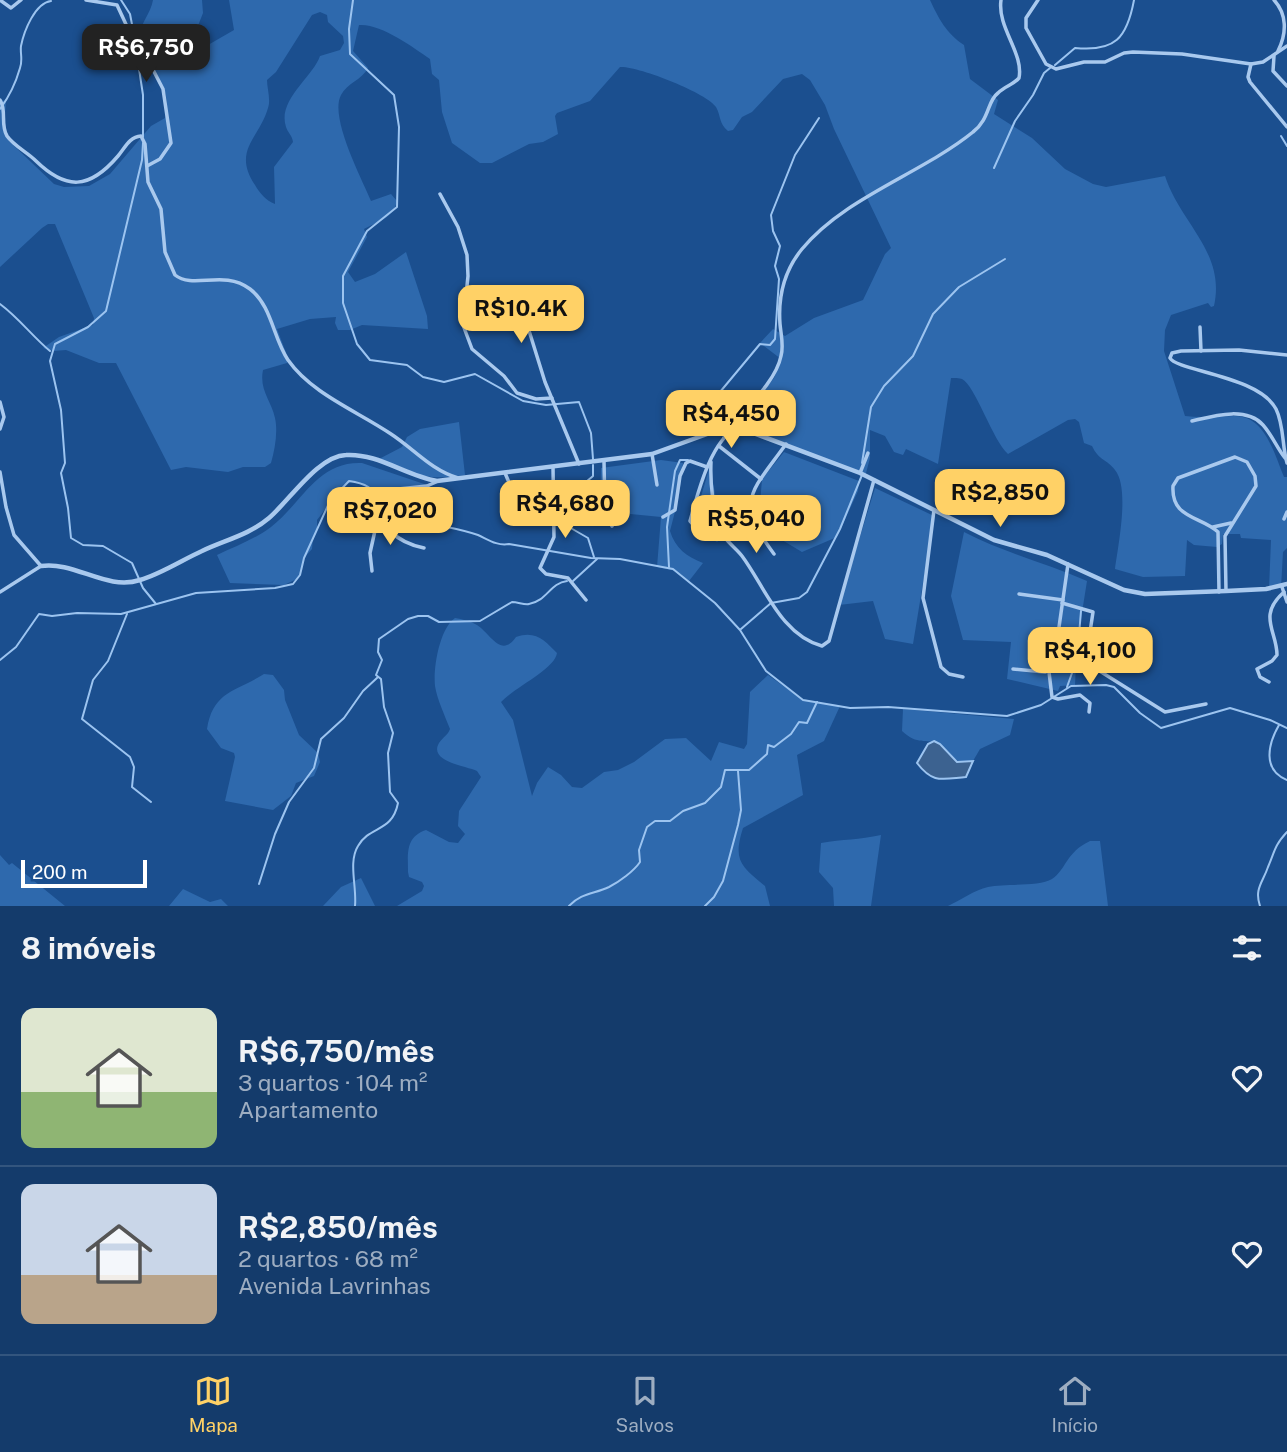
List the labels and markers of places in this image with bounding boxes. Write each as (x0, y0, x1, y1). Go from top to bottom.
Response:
pin: R$6,750 (81, 24, 211, 84)
pin: R$10.4K (456, 286, 586, 345)
pin: R$4,450 (666, 391, 796, 450)
pin: R$2,850 (935, 470, 1065, 529)
pin: R$4,680 (500, 480, 630, 540)
pin: R$7,020 (325, 488, 455, 547)
pin: R$5,040 (691, 496, 821, 555)
pin: R$4,100 (1025, 628, 1155, 687)

